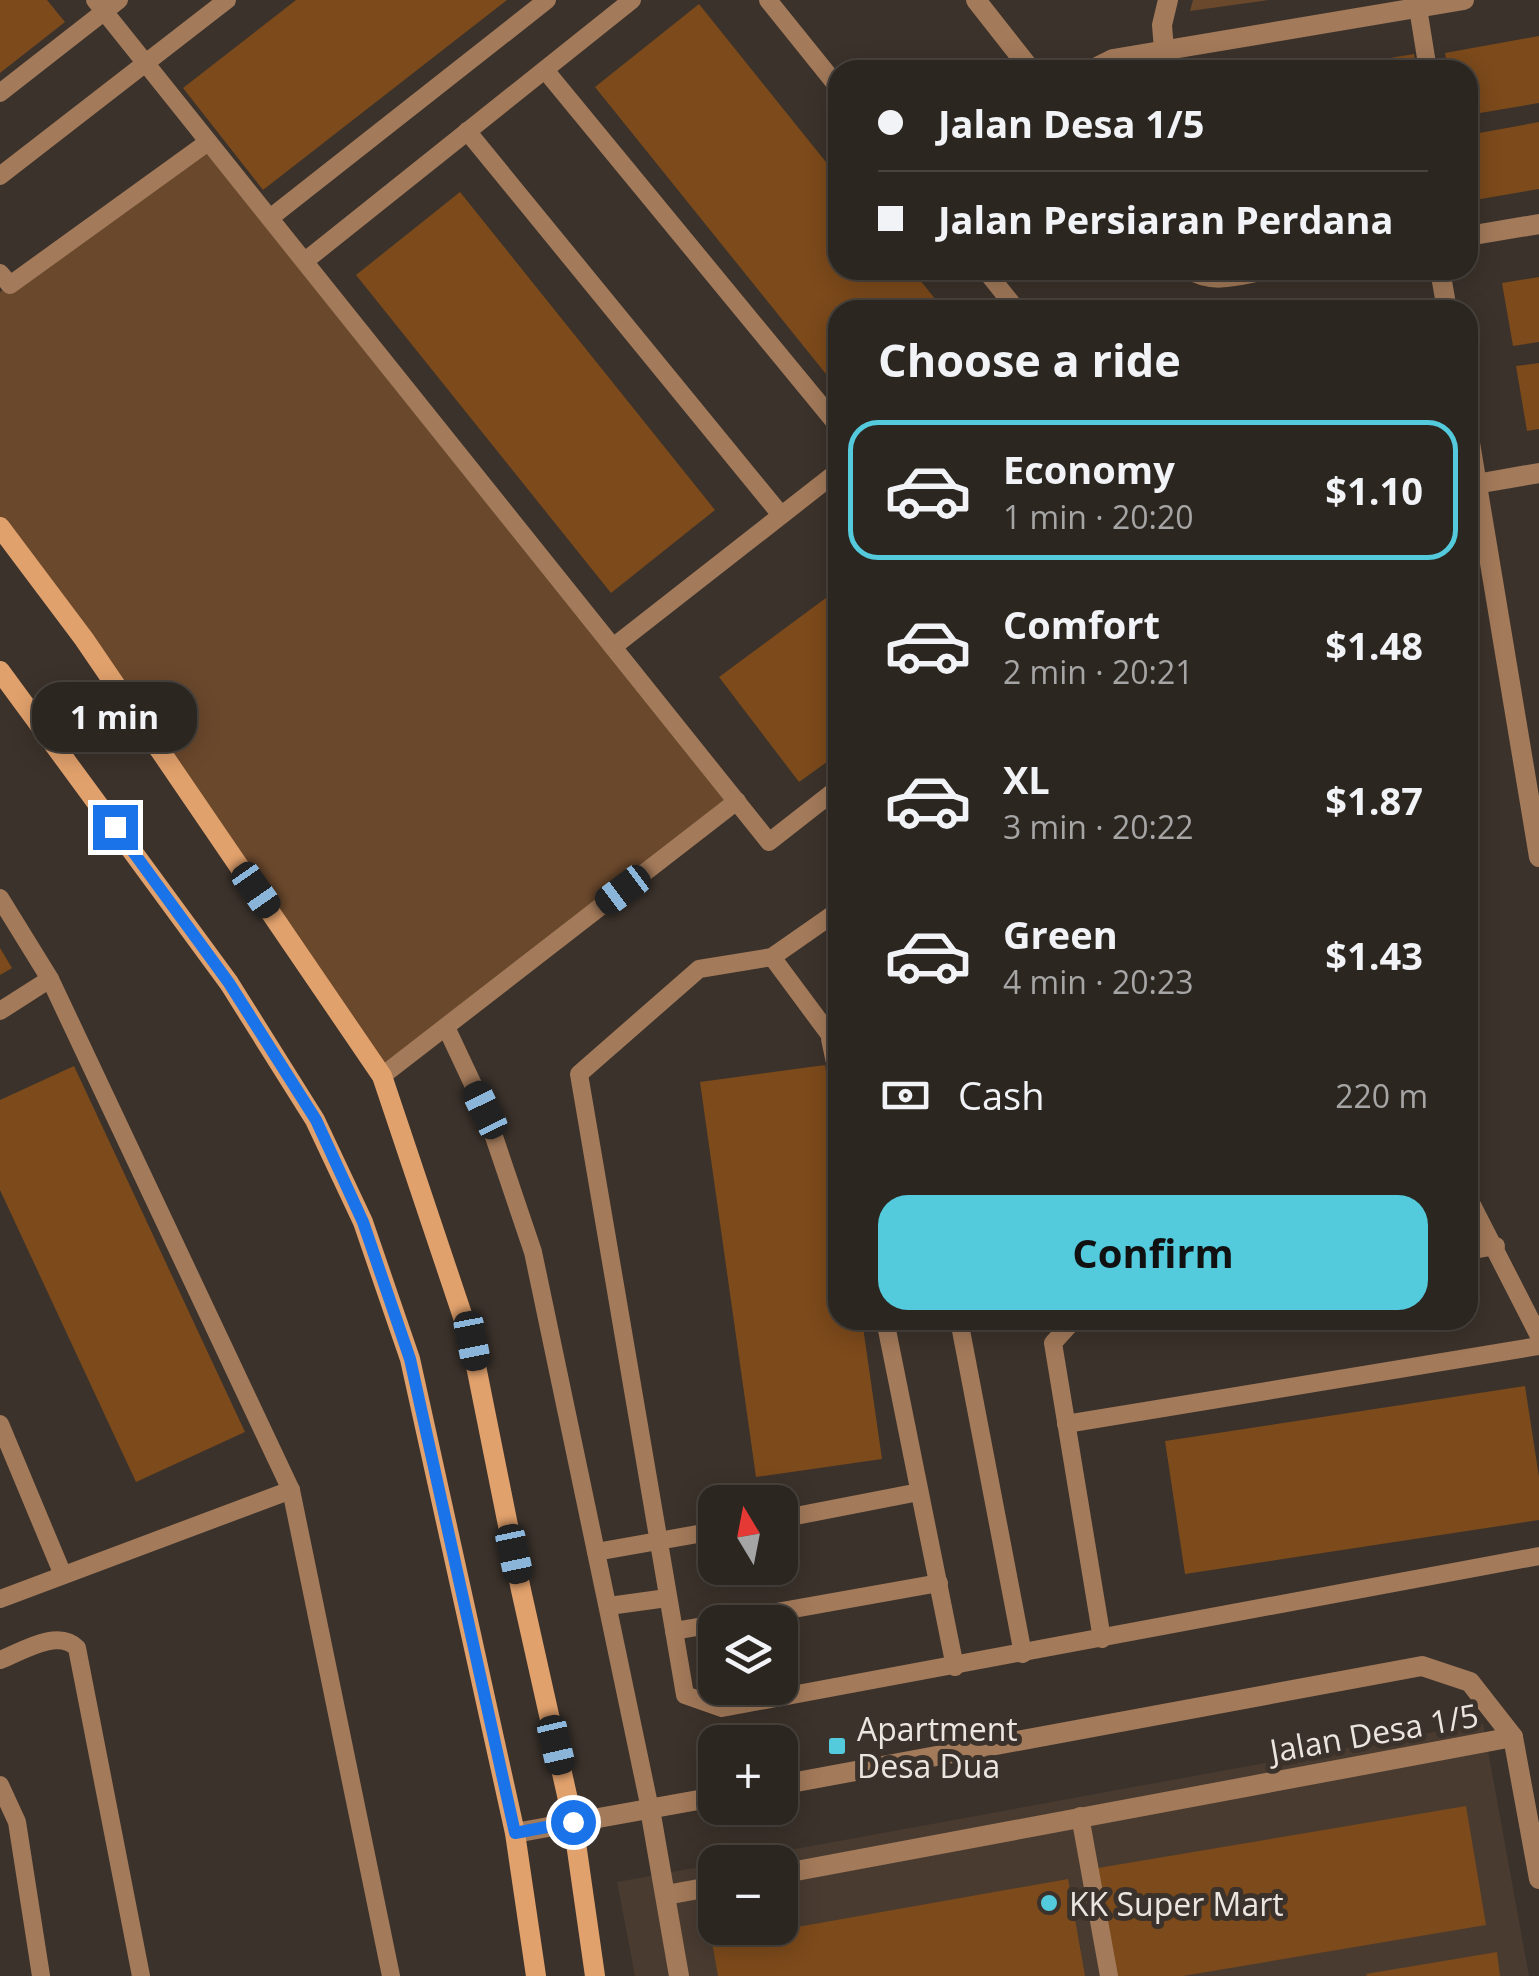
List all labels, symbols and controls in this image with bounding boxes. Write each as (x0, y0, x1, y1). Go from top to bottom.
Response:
text: Jalan Desa 1/5 (938, 97, 1204, 149)
text: Jalan Persiaran Perdana (938, 193, 1393, 245)
text: Choose a ride (878, 329, 1181, 390)
text: Economy (1003, 443, 1175, 495)
icon: car (883, 445, 973, 535)
text: $1.10 (1325, 464, 1423, 516)
text: 1 min · 20:20 (1003, 495, 1194, 538)
text: Comfort (1003, 598, 1160, 650)
icon: car (883, 600, 973, 690)
text: $1.48 (1325, 619, 1423, 671)
text: 2 min · 20:21 (1003, 650, 1194, 693)
callout: 1 min (32, 682, 198, 752)
text: 1 min (70, 695, 159, 738)
text: XL (1003, 753, 1050, 805)
icon: car (883, 755, 973, 845)
text: $1.87 (1325, 774, 1423, 826)
route end (93, 805, 138, 850)
text: 3 min · 20:22 (1003, 805, 1194, 848)
car (227, 857, 285, 923)
car (590, 860, 656, 920)
text: Green (1003, 908, 1118, 960)
icon: car (883, 910, 973, 1000)
text: $1.43 (1325, 929, 1423, 981)
text: 4 min · 20:23 (1003, 960, 1194, 1003)
icon: cash (878, 1068, 933, 1123)
text: Cash (958, 1069, 1044, 1121)
text: 220 m (1335, 1074, 1428, 1117)
car (458, 1076, 512, 1144)
button: Confirm (878, 1195, 1428, 1310)
car (452, 1309, 492, 1373)
north arrow (698, 1485, 798, 1585)
map controls (698, 1485, 798, 1945)
car (493, 1522, 535, 1586)
button: layers (698, 1605, 798, 1705)
street label: Jalan Desa 1/5 (1263, 1693, 1482, 1772)
place label: Apartment Desa Dua (857, 1707, 1018, 1787)
car (535, 1712, 577, 1778)
button: + (698, 1725, 798, 1825)
marker: Apartment Desa Dua (826, 1735, 848, 1757)
route start (551, 1800, 596, 1845)
button: − (698, 1845, 798, 1945)
place label: KK Super Mart (1069, 1882, 1284, 1925)
marker: KK Super Mart (1038, 1892, 1060, 1914)

